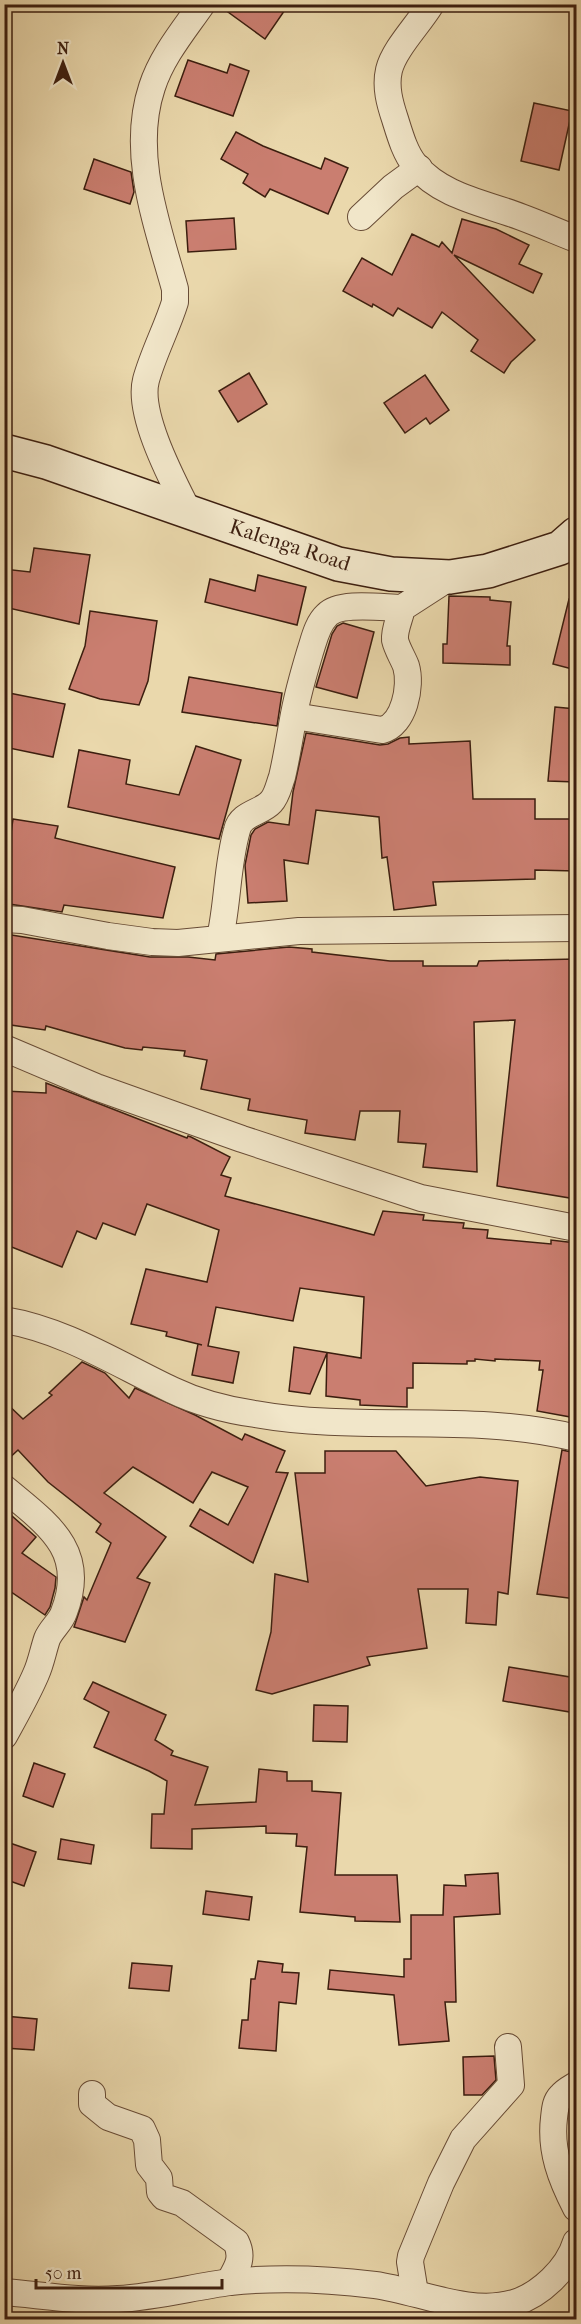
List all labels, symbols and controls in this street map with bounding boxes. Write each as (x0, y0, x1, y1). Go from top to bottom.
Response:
north arrow (33, 33, 93, 93)
text: N (57, 39, 70, 58)
street label: Kalenga Road (227, 514, 354, 576)
scale bar (36, 2252, 222, 2290)
text: 50 m (45, 2263, 82, 2284)

